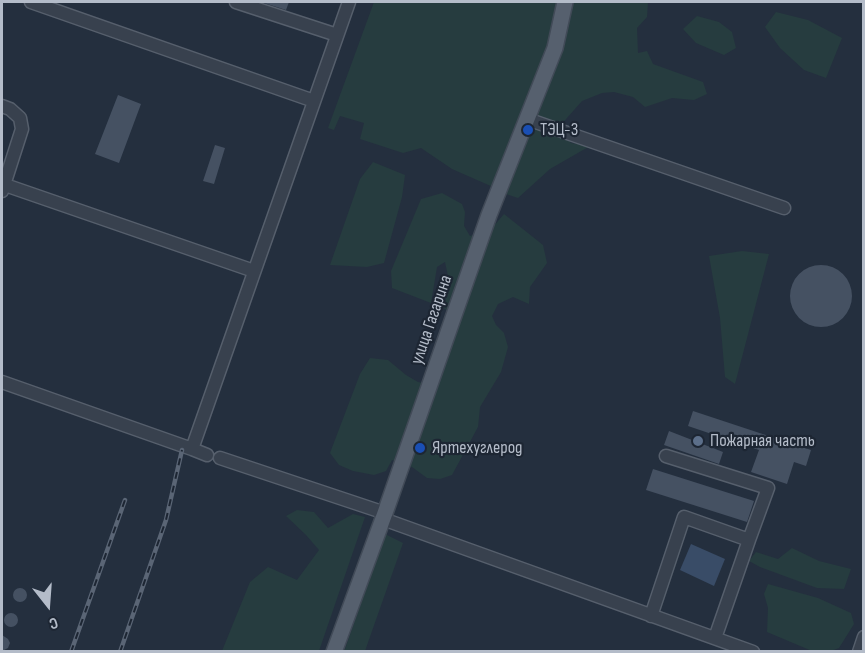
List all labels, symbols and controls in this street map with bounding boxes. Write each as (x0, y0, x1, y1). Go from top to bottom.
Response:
place label: ТЭЦ-3 (540, 119, 578, 141)
marker: ТЭЦ-3 (521, 123, 535, 137)
street label: улица Гагарина (407, 272, 457, 368)
place label: Пожарная часть (710, 430, 815, 452)
marker: Пожарная часть (691, 434, 705, 448)
place label: Яртехуглерод (432, 437, 523, 459)
marker: Яртехуглерод (413, 441, 427, 455)
north arrow (18, 575, 78, 635)
text: С (47, 612, 60, 633)

